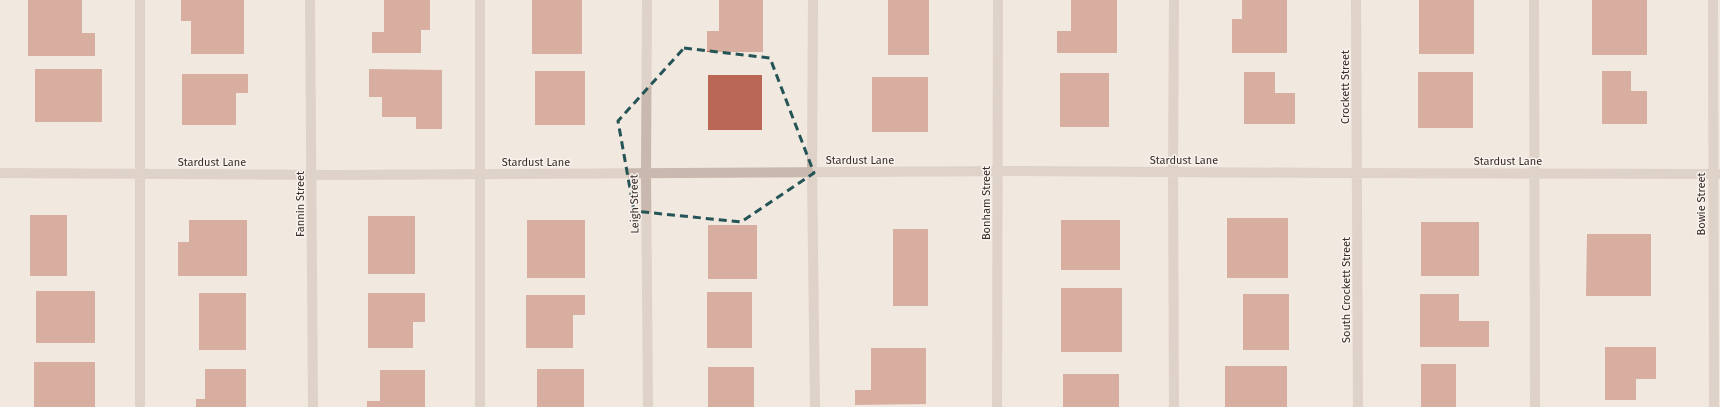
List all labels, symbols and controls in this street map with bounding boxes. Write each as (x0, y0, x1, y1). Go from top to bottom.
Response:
street label: Crockett Street (1339, 50, 1352, 124)
street label: Stardust Lane (826, 154, 894, 167)
street label: Stardust Lane (1150, 154, 1218, 167)
street label: Stardust Lane (1474, 155, 1542, 168)
street label: Stardust Lane (178, 156, 246, 169)
street label: Stardust Lane (502, 156, 570, 169)
street label: Bonham Street (980, 166, 993, 240)
street label: Fannin Street (294, 171, 307, 237)
street label: Bowie Street (1695, 173, 1708, 235)
street label: Leigh Street (627, 174, 642, 234)
street label: South Crockett Street (1340, 237, 1353, 343)

